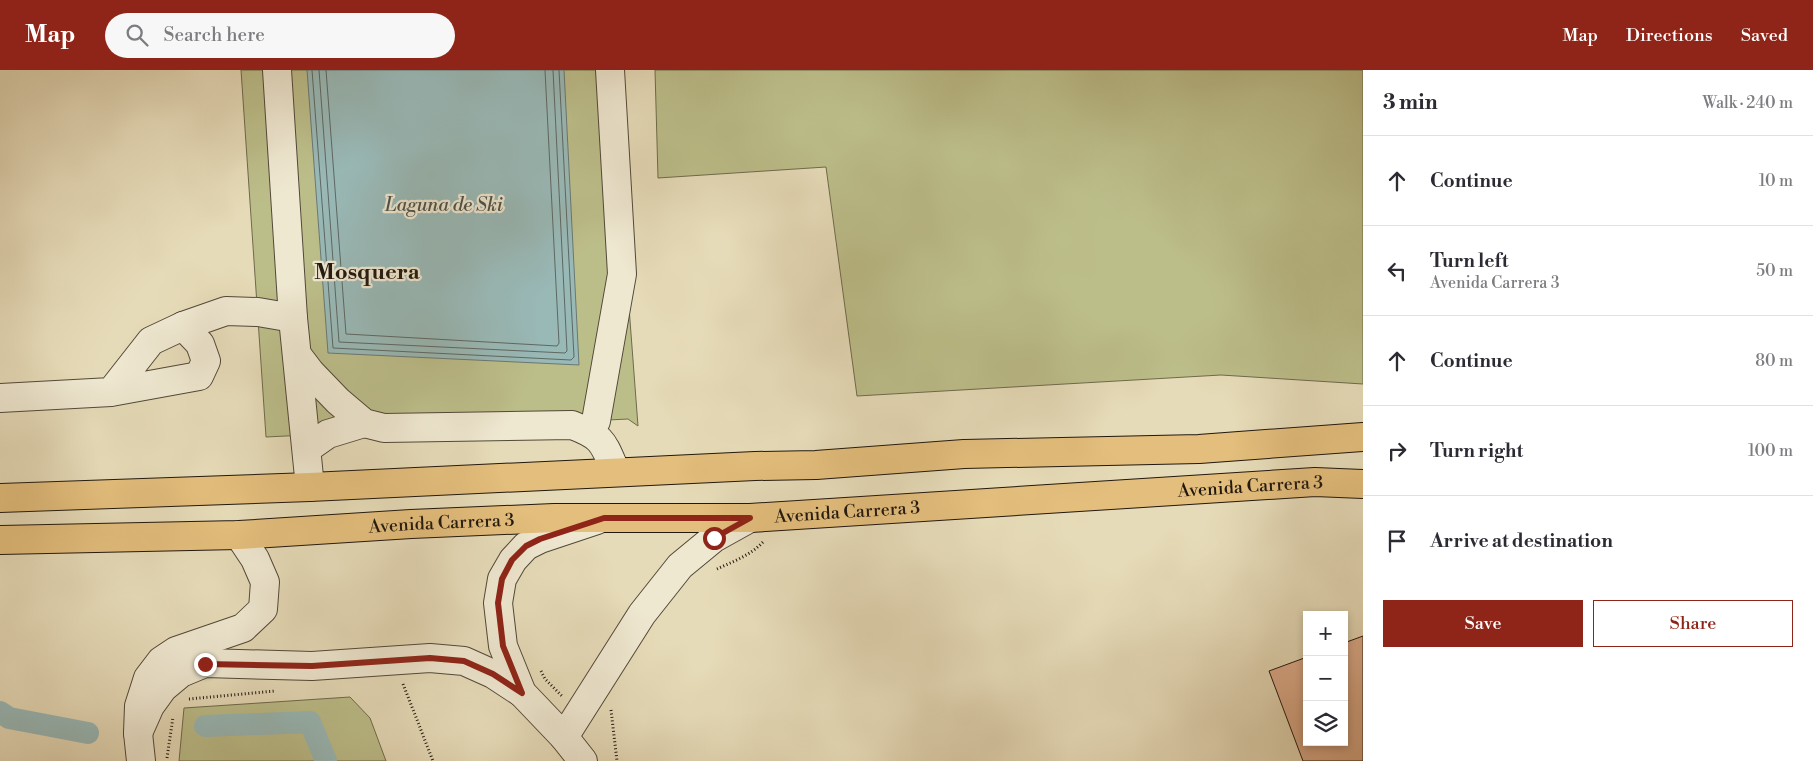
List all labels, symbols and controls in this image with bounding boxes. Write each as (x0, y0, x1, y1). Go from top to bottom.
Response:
search box (105, 13, 455, 58)
text: Map (25, 20, 75, 50)
icon: search (123, 21, 151, 49)
text: Search here (163, 23, 265, 47)
text: Map (1562, 24, 1598, 47)
text: Directions (1626, 24, 1713, 47)
text: Saved (1741, 24, 1788, 47)
text: 3 min (1383, 90, 1438, 116)
text: Walk · 240 m (1702, 93, 1793, 113)
icon: ahead (1383, 167, 1411, 195)
text: Continue (1430, 169, 1513, 193)
text: 10 m (1759, 171, 1793, 191)
water label: Laguna de Ski (384, 193, 503, 217)
text: Turn left (1430, 249, 1509, 273)
icon: left (1383, 257, 1411, 285)
district label: Mosquera (314, 259, 421, 286)
text: 50 m (1756, 261, 1793, 281)
text: Avenida Carrera 3 (1430, 273, 1560, 293)
icon: ahead (1383, 347, 1411, 375)
text: Continue (1430, 349, 1513, 373)
text: 80 m (1755, 351, 1793, 371)
icon: right (1383, 437, 1411, 465)
text: Turn right (1430, 439, 1523, 463)
text: 100 m (1748, 441, 1793, 461)
street label: Avenida Carrera 3 (1176, 471, 1324, 503)
street label: Avenida Carrera 3 (773, 496, 921, 528)
street label: Avenida Carrera 3 (367, 509, 515, 539)
route start (703, 527, 726, 550)
icon: arrive (1383, 527, 1411, 555)
text: Arrive at destination (1430, 529, 1613, 553)
button: Save (1383, 600, 1583, 647)
button: Share (1593, 600, 1793, 647)
map controls (1303, 611, 1348, 746)
button: + (1303, 611, 1348, 656)
route end (194, 653, 217, 676)
button: − (1303, 656, 1348, 701)
button: layers (1303, 701, 1348, 746)

